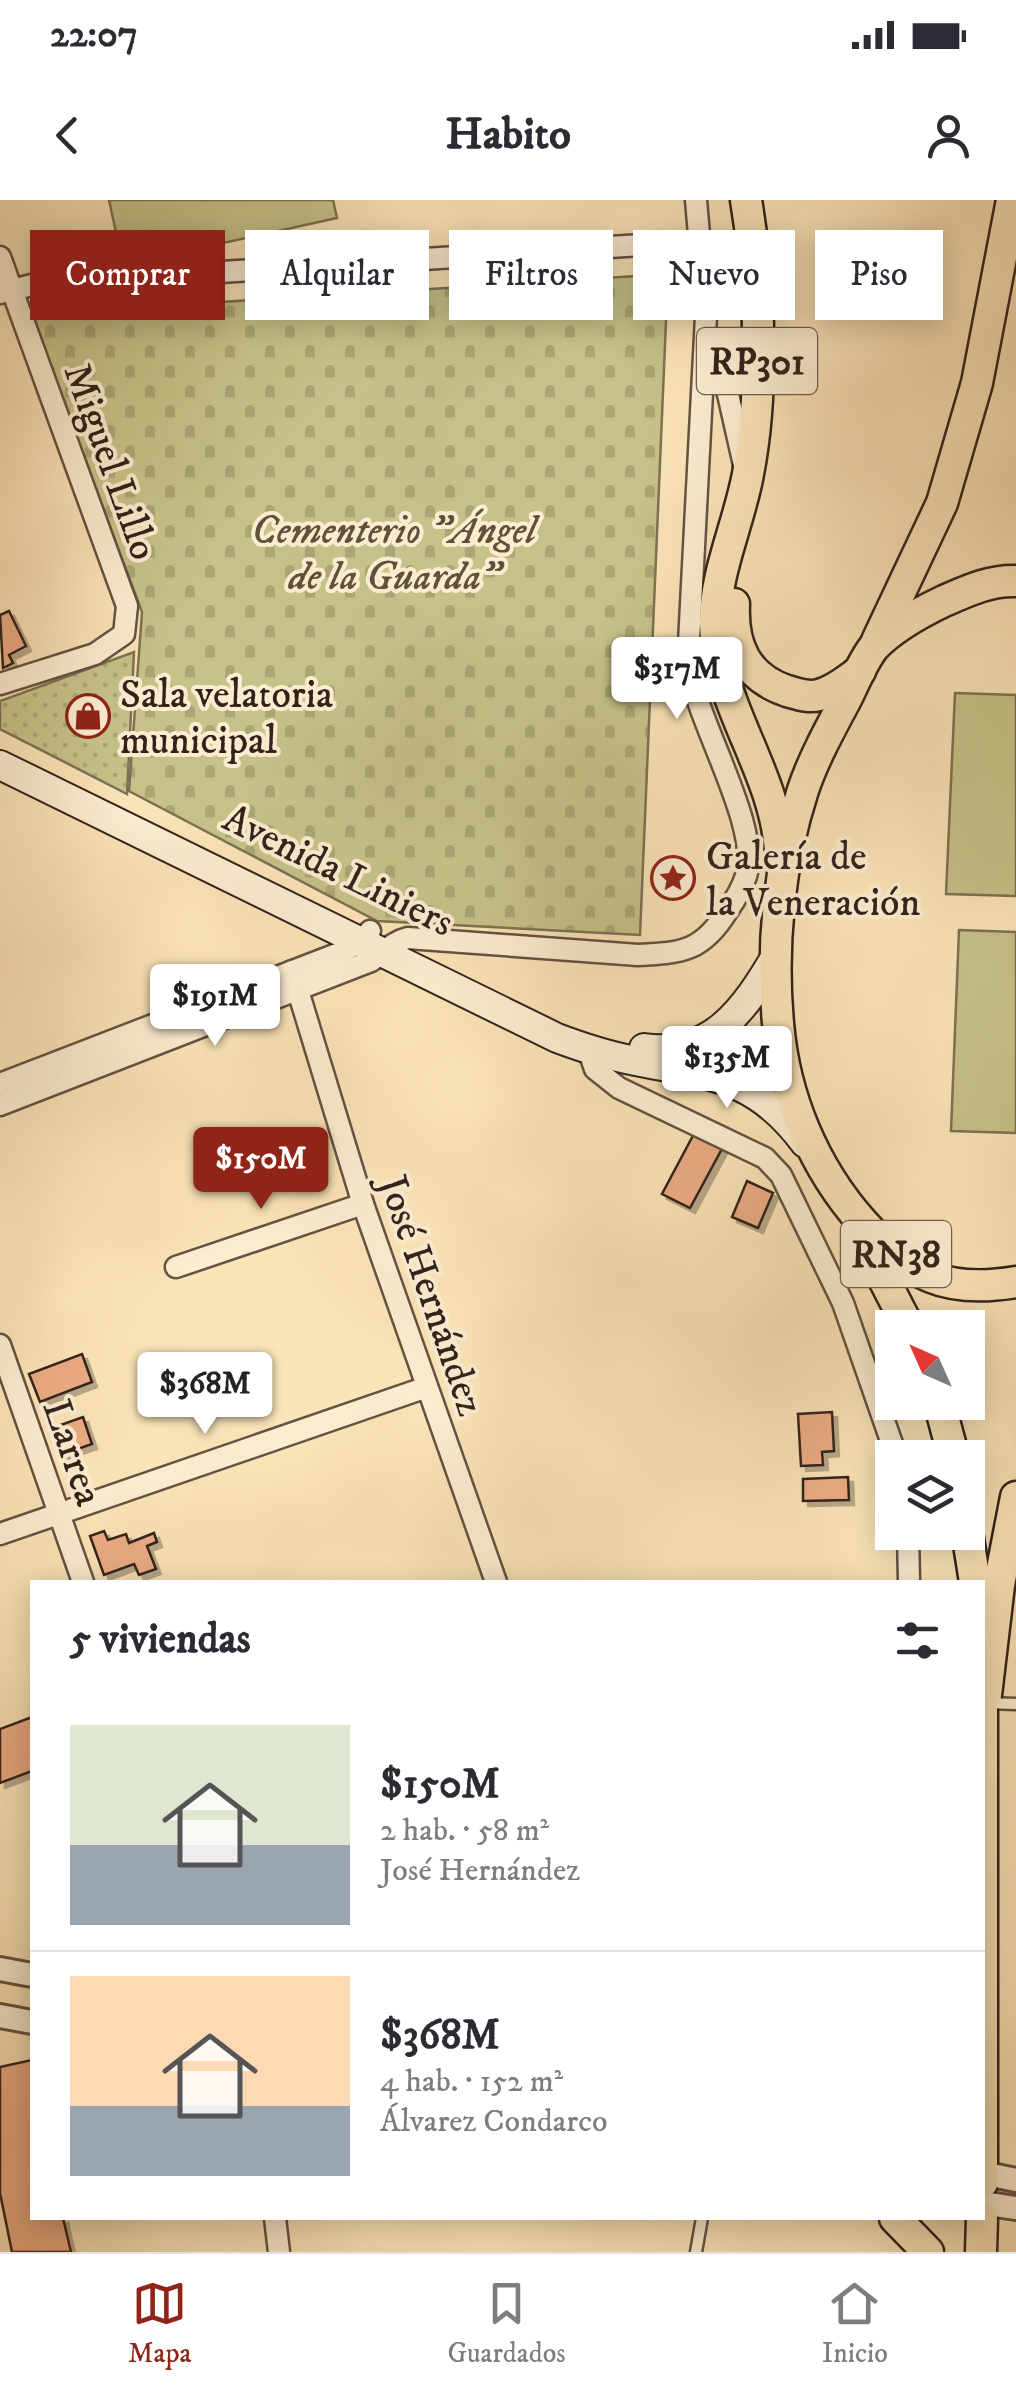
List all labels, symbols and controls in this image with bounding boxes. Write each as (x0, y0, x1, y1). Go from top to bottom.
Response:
text: 22:07 (50, 11, 138, 59)
text: Habito (445, 107, 571, 163)
icon: back (40, 108, 95, 163)
icon: person (921, 108, 976, 163)
chip: Comprar (30, 230, 225, 320)
chip: Alquilar (245, 230, 429, 320)
chip: Filtros (449, 230, 613, 320)
chip: Nuevo (633, 230, 795, 320)
chip: Piso (815, 230, 943, 320)
road number: RP301 (697, 328, 817, 394)
street label: Miguel Lillo (51, 357, 168, 567)
park label: Cementerio "Ángel de la Guarda" (251, 507, 540, 603)
pin: $317M (607, 637, 747, 722)
text: $317M (633, 649, 721, 689)
place label: Sala velatoria municipal (120, 671, 333, 767)
shop icon: Sala velatoria municipal (65, 693, 111, 739)
street label: Avenida Liniers (214, 794, 461, 949)
place label: Galería de la Veneración (706, 833, 921, 929)
place icon: Galería de la Veneración (650, 855, 696, 901)
pin: $191M (145, 964, 285, 1049)
text: $191M (172, 976, 258, 1016)
pin: $135M (657, 1026, 797, 1111)
text: $135M (684, 1038, 770, 1078)
pin: $150M (191, 1127, 331, 1212)
text: $150M (215, 1139, 307, 1179)
street label: José Hernández (365, 1166, 495, 1422)
road number: RN38 (841, 1221, 951, 1287)
north arrow (875, 1310, 985, 1420)
map controls (875, 1310, 985, 1550)
pin: $368M (135, 1352, 275, 1437)
text: $368M (159, 1364, 251, 1404)
street label: Larrea (30, 1393, 113, 1513)
button: layers (875, 1440, 985, 1550)
icon: filters (890, 1613, 945, 1668)
text: 5 viviendas (70, 1614, 251, 1666)
text: $150M (380, 1759, 500, 1811)
icon: home (150, 1765, 270, 1885)
text: 2 hab. · 58 m² (380, 1811, 549, 1851)
text: José Hernández (380, 1851, 580, 1891)
text: $368M (380, 2010, 500, 2062)
icon: home (150, 2016, 270, 2136)
text: 4 hab. · 152 m² (380, 2062, 563, 2102)
text: Álvarez Condarco (380, 2102, 607, 2142)
tab: Mapa (128, 2276, 191, 2371)
tab: Guardados (448, 2276, 566, 2371)
tab: Inicio (822, 2276, 888, 2371)

